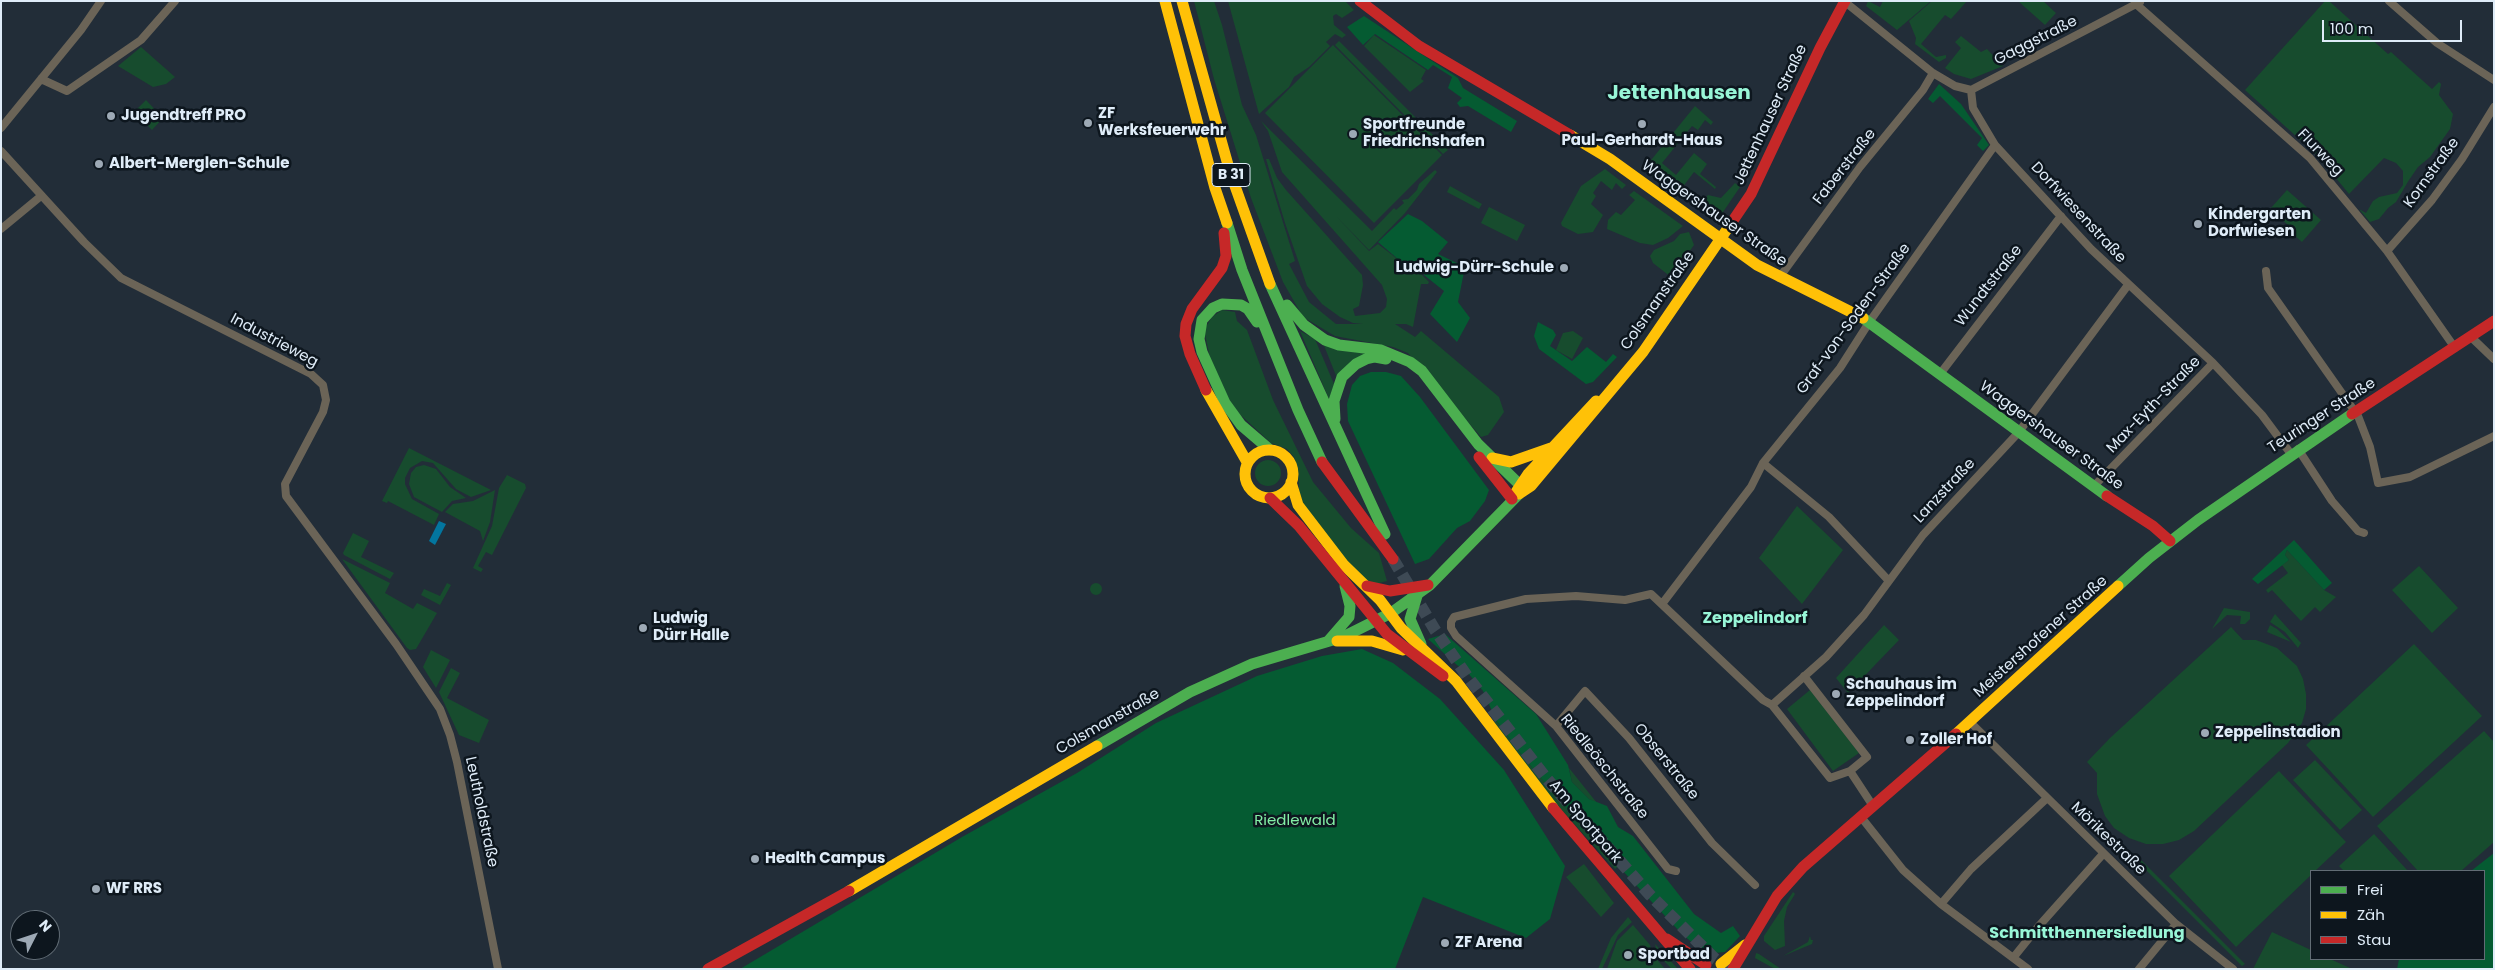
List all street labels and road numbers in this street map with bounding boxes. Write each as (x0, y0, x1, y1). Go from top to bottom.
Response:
street label: Gaggstraße (1992, 12, 2080, 70)
street label: Jettenhauser Straße (1731, 42, 1811, 188)
street label: Faberstraße (1810, 125, 1880, 209)
street label: Flurweg (2293, 126, 2347, 180)
street label: Kornstraße (2401, 134, 2463, 212)
street label: Waggershauser Straße (1638, 157, 1790, 271)
street label: Dorfwiesenstraße (2027, 159, 2129, 267)
road number: B 31 (1212, 164, 1250, 186)
street label: Graf-von-Soden-Straße (1793, 240, 1915, 398)
street label: Wundtstraße (1952, 242, 2026, 330)
street label: Colsmanstraße (1617, 248, 1699, 354)
street label: Industrieweg (227, 310, 321, 372)
street label: Max-Eyth-Straße (2103, 353, 2205, 457)
street label: Teuringer Straße (2265, 375, 2379, 457)
street label: Waggershauser Straße (1976, 378, 2126, 494)
street label: Lanzstraße (1911, 455, 1979, 527)
street label: Meistershofener Straße (1971, 572, 2111, 702)
street label: Colsmanstraße (1053, 685, 1163, 759)
street label: Riedleöschstraße (1556, 711, 1652, 823)
street label: Obserstraße (1630, 720, 1702, 804)
street label: Leutholdstraße (461, 755, 501, 869)
street label: Am Sportpark (1545, 777, 1625, 867)
street label: Mörikestraße (2067, 799, 2149, 879)

